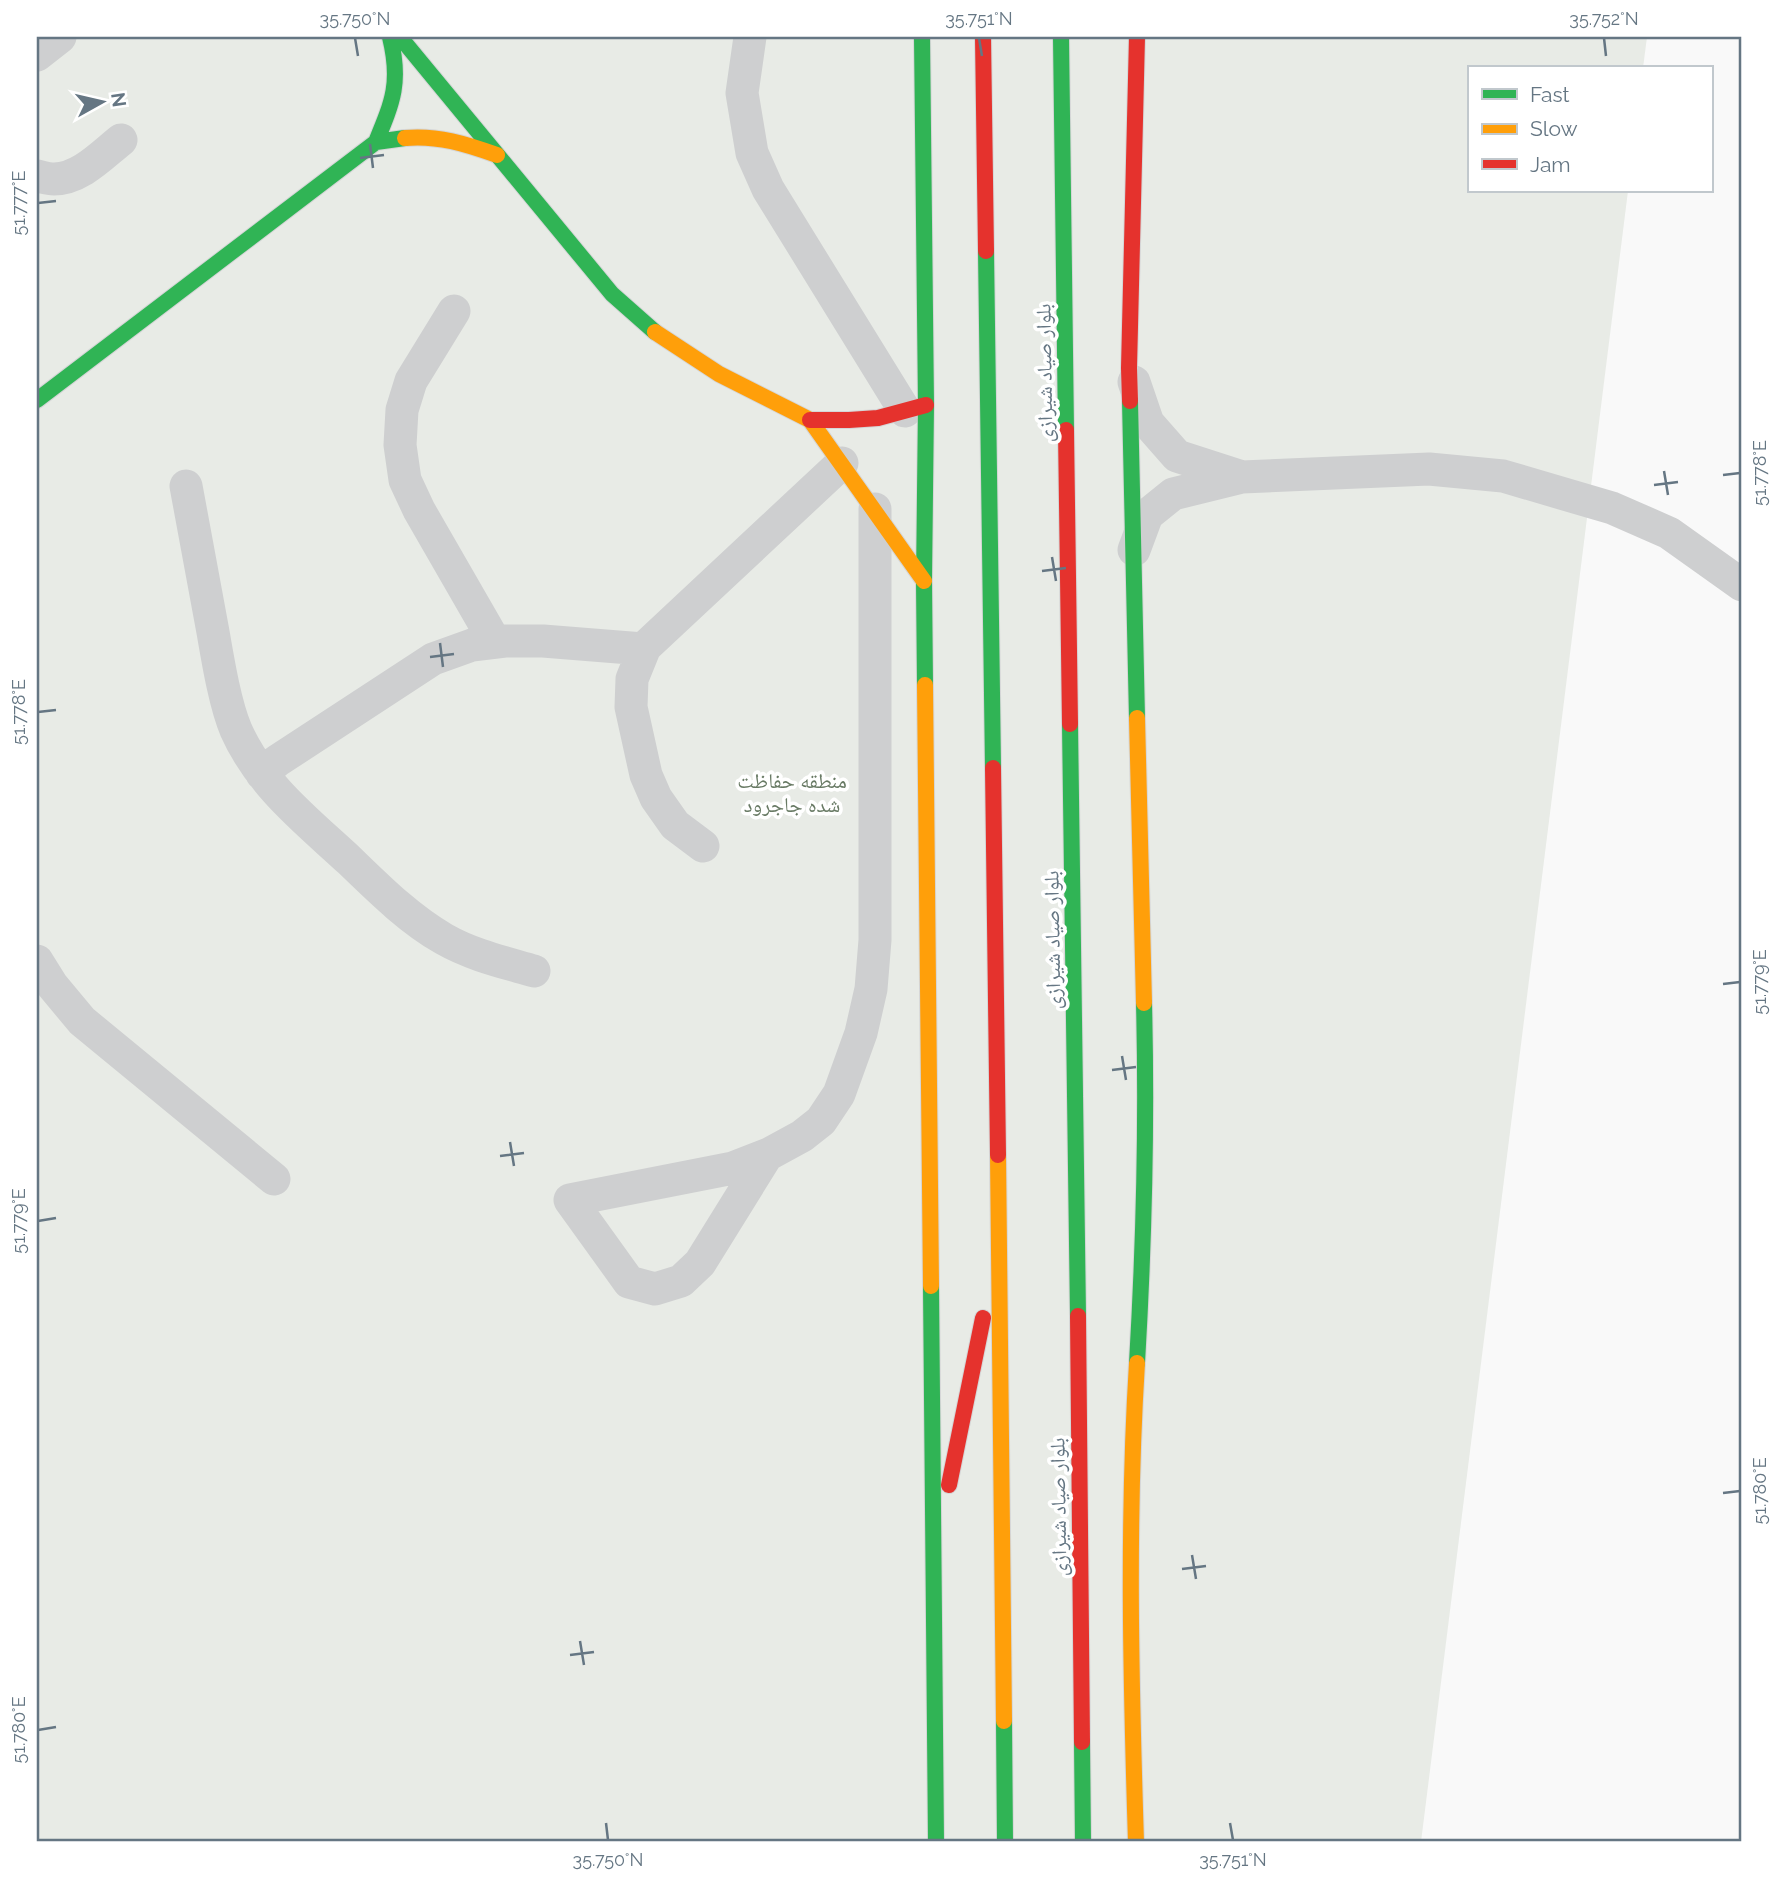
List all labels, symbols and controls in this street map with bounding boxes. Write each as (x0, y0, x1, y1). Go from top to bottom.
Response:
text: 35.750°N (320, 8, 390, 29)
text: 35.751°N (945, 8, 1013, 29)
text: 35.752°N (1569, 8, 1639, 29)
north arrow (66, 66, 136, 136)
legend (1468, 66, 1712, 192)
text: Fast (1530, 82, 1570, 107)
text: N (107, 91, 131, 108)
text: Slow (1530, 116, 1578, 141)
text: Jam (1530, 152, 1571, 177)
text: 51.777°E (8, 170, 29, 236)
street label: بلوار صیاد شیرازی (1030, 303, 1058, 443)
text: 51.778°E (1749, 440, 1770, 506)
text: 51.778°E (8, 679, 29, 745)
park label: منطقه حفاظت شده جاجرود (737, 768, 847, 817)
street label: بلوار صیاد شیرازی (1038, 870, 1066, 1010)
text: 51.779°E (1749, 949, 1770, 1015)
text: 51.779°E (8, 1188, 29, 1254)
street label: بلوار صیاد شیرازی (1044, 1437, 1072, 1577)
text: 51.780°E (1749, 1457, 1770, 1525)
text: 51.780°E (8, 1696, 29, 1764)
text: 35.750°N (573, 1849, 643, 1870)
text: 35.751°N (1199, 1849, 1267, 1870)

